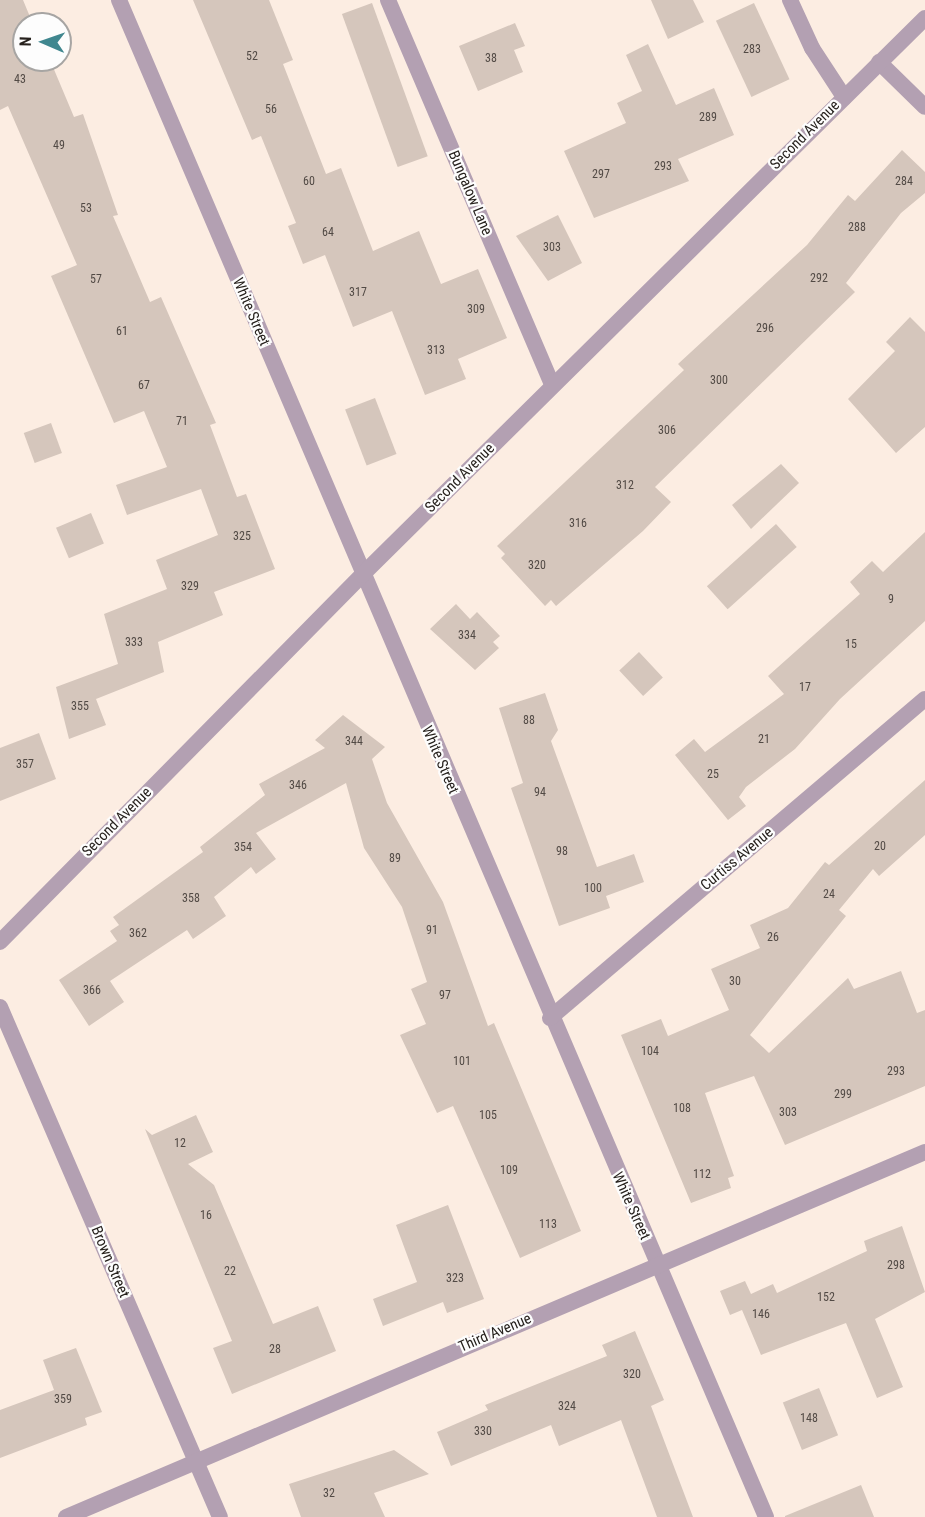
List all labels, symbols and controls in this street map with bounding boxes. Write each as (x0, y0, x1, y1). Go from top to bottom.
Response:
north arrow (12, 12, 72, 72)
text: N (16, 36, 35, 47)
house number: 283 (743, 43, 761, 57)
house number: 52 (246, 50, 258, 64)
house number: 38 (485, 52, 497, 66)
house number: 43 (14, 73, 26, 87)
street label: Second Avenue (767, 97, 843, 173)
house number: 56 (265, 103, 277, 117)
house number: 289 (699, 111, 717, 125)
house number: 49 (53, 139, 65, 153)
street label: Bungalow Lane (444, 148, 496, 238)
house number: 293 (654, 160, 672, 174)
house number: 297 (592, 168, 610, 182)
house number: 60 (303, 175, 315, 189)
house number: 284 (895, 175, 913, 189)
house number: 53 (80, 202, 92, 216)
house number: 288 (848, 221, 866, 235)
house number: 64 (322, 226, 334, 240)
house number: 303 (543, 241, 561, 255)
house number: 292 (810, 272, 828, 286)
house number: 57 (90, 273, 102, 287)
street label: White Street (229, 275, 273, 349)
house number: 317 (349, 286, 367, 300)
house number: 309 (467, 303, 485, 317)
house number: 296 (756, 322, 774, 336)
house number: 61 (116, 325, 128, 339)
house number: 313 (427, 344, 445, 358)
house number: 300 (710, 374, 728, 388)
house number: 67 (138, 379, 150, 393)
house number: 71 (176, 415, 188, 429)
house number: 306 (658, 424, 676, 438)
street label: Second Avenue (422, 440, 498, 516)
house number: 312 (616, 479, 634, 493)
house number: 316 (569, 517, 587, 531)
house number: 325 (233, 530, 251, 544)
house number: 320 (528, 559, 546, 573)
house number: 329 (181, 580, 199, 594)
house number: 9 (888, 593, 894, 607)
house number: 334 (458, 629, 476, 643)
house number: 333 (125, 636, 143, 650)
house number: 15 (845, 638, 857, 652)
house number: 17 (799, 681, 811, 695)
house number: 355 (71, 700, 89, 714)
house number: 88 (523, 714, 535, 728)
street label: White Street (418, 723, 462, 797)
house number: 21 (758, 733, 770, 747)
house number: 344 (345, 735, 363, 749)
house number: 357 (16, 758, 34, 772)
house number: 25 (707, 768, 719, 782)
house number: 346 (289, 779, 307, 793)
street label: Second Avenue (79, 784, 155, 860)
house number: 94 (534, 786, 546, 800)
street label: Curtiss Avenue (697, 824, 777, 894)
house number: 20 (874, 840, 886, 854)
house number: 354 (234, 841, 252, 855)
house number: 98 (556, 845, 568, 859)
house number: 89 (389, 852, 401, 866)
house number: 100 (584, 882, 602, 896)
house number: 24 (823, 888, 835, 902)
house number: 358 (182, 892, 200, 906)
house number: 91 (426, 924, 438, 938)
house number: 362 (129, 927, 147, 941)
house number: 26 (767, 931, 779, 945)
house number: 30 (729, 975, 741, 989)
house number: 366 (83, 984, 101, 998)
house number: 97 (439, 989, 451, 1003)
house number: 104 (641, 1045, 659, 1059)
house number: 101 (453, 1055, 471, 1069)
house number: 293 (887, 1065, 905, 1079)
house number: 299 (834, 1088, 852, 1102)
house number: 108 (673, 1102, 691, 1116)
house number: 303 (779, 1106, 797, 1120)
house number: 105 (479, 1109, 497, 1123)
house number: 12 (174, 1137, 186, 1151)
house number: 109 (500, 1164, 518, 1178)
house number: 112 (693, 1168, 711, 1182)
street label: White Street (608, 1169, 654, 1243)
house number: 16 (200, 1209, 212, 1223)
house number: 113 (539, 1218, 557, 1232)
street label: Brown Street (87, 1224, 133, 1300)
house number: 298 (887, 1259, 905, 1273)
house number: 22 (224, 1265, 236, 1279)
house number: 323 (446, 1272, 464, 1286)
house number: 152 (817, 1291, 835, 1305)
house number: 146 (752, 1308, 770, 1322)
street label: Third Avenue (456, 1310, 534, 1356)
house number: 28 (269, 1343, 281, 1357)
house number: 320 (623, 1368, 641, 1382)
house number: 359 (54, 1393, 72, 1407)
house number: 324 (558, 1400, 576, 1414)
house number: 148 (800, 1412, 818, 1426)
house number: 330 (474, 1425, 492, 1439)
house number: 32 (323, 1487, 335, 1501)

